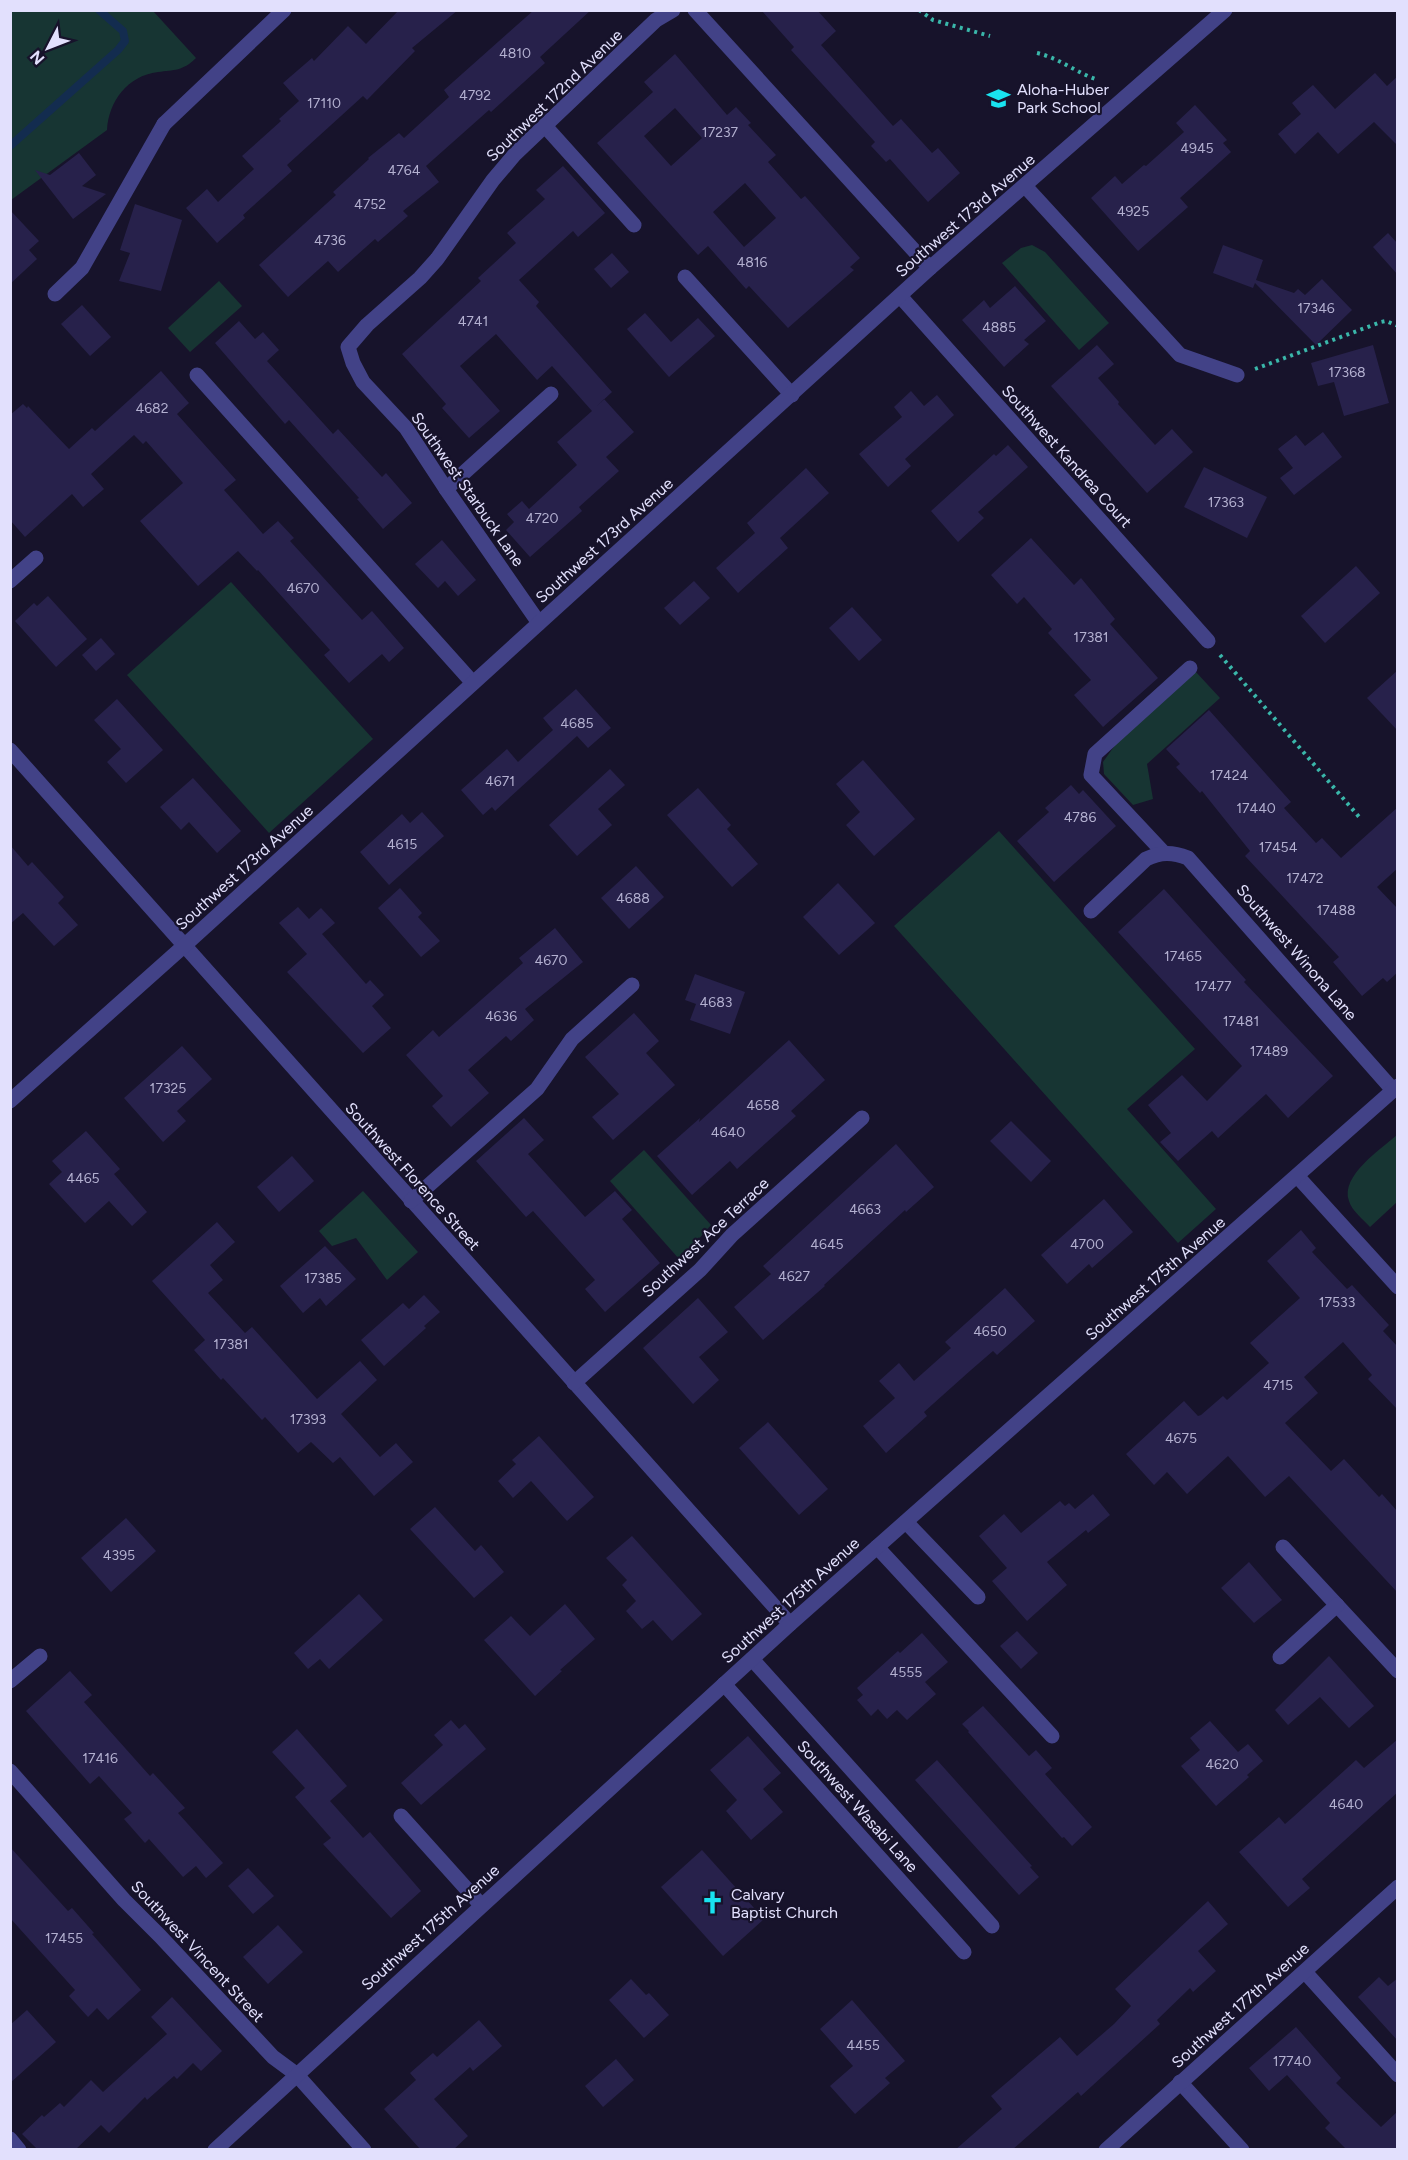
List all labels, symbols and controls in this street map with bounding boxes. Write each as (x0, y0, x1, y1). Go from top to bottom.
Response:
north arrow (18, 18, 78, 78)
street label: Southwest 172nd Avenue (482, 25, 627, 165)
house number: 4810 (499, 45, 531, 62)
text: N (26, 47, 48, 69)
place label: Aloha-Huber Park School (1017, 80, 1109, 117)
school or university icon: Aloha-Huber Park School (986, 85, 1012, 111)
house number: 4792 (459, 87, 491, 104)
house number: 17110 (307, 95, 341, 112)
house number: 17237 (702, 124, 739, 141)
house number: 4945 (1180, 140, 1214, 157)
street label: Southwest 173rd Avenue (892, 150, 1039, 281)
house number: 4764 (388, 162, 421, 179)
house number: 4752 (354, 196, 386, 213)
house number: 4925 (1117, 203, 1149, 220)
house number: 4736 (314, 232, 346, 249)
house number: 4816 (737, 254, 768, 271)
house number: 17346 (1297, 300, 1335, 317)
house number: 4741 (458, 313, 488, 330)
house number: 4885 (982, 319, 1016, 336)
house number: 17368 (1328, 364, 1366, 381)
street label: Southwest Kandrea Court (998, 381, 1136, 531)
house number: 4682 (135, 400, 169, 417)
street label: Southwest Starbuck Lane (407, 409, 528, 570)
street label: Southwest 173rd Avenue (532, 474, 677, 607)
house number: 17363 (1208, 494, 1244, 511)
house number: 4720 (525, 510, 559, 527)
house number: 4670 (286, 580, 320, 597)
house number: 17381 (1073, 629, 1109, 646)
house number: 4685 (560, 715, 594, 732)
house number: 17424 (1210, 767, 1249, 784)
house number: 4671 (485, 773, 515, 790)
house number: 17440 (1236, 800, 1276, 817)
street label: Southwest 173rd Avenue (172, 801, 317, 934)
house number: 4786 (1064, 809, 1096, 826)
house number: 4615 (387, 836, 417, 853)
house number: 17454 (1259, 839, 1298, 856)
house number: 17472 (1286, 870, 1324, 887)
street label: Southwest Winona Lane (1232, 880, 1361, 1024)
house number: 4688 (616, 890, 650, 907)
house number: 17488 (1316, 902, 1356, 919)
house number: 17465 (1164, 948, 1202, 965)
house number: 4670 (534, 952, 568, 969)
house number: 17477 (1194, 978, 1232, 995)
house number: 4683 (700, 994, 732, 1011)
house number: 4636 (485, 1008, 517, 1025)
house number: 17481 (1223, 1013, 1259, 1030)
house number: 17489 (1250, 1043, 1288, 1060)
house number: 17325 (150, 1080, 186, 1097)
house number: 4658 (746, 1097, 780, 1114)
street label: Southwest Florence Street (341, 1099, 484, 1254)
house number: 4640 (711, 1124, 745, 1141)
house number: 4465 (66, 1170, 100, 1187)
street label: Southwest Ace Terrace (638, 1173, 773, 1301)
house number: 4663 (849, 1201, 881, 1218)
street label: Southwest 175th Avenue (1082, 1212, 1229, 1344)
house number: 4645 (810, 1236, 844, 1253)
house number: 4700 (1070, 1236, 1104, 1253)
house number: 4627 (778, 1268, 810, 1285)
house number: 17385 (304, 1270, 342, 1287)
house number: 17533 (1319, 1294, 1355, 1311)
house number: 4650 (973, 1323, 1007, 1340)
house number: 17381 (213, 1336, 249, 1353)
house number: 4715 (1263, 1377, 1293, 1394)
house number: 17393 (290, 1411, 326, 1428)
house number: 4675 (1165, 1430, 1197, 1447)
street label: Southwest 175th Avenue (718, 1533, 863, 1667)
house number: 4395 (103, 1547, 135, 1564)
house number: 4555 (890, 1664, 922, 1681)
street label: Southwest Wasabi Lane (793, 1736, 922, 1876)
house number: 17416 (82, 1750, 118, 1767)
house number: 4620 (1205, 1756, 1239, 1773)
house number: 4640 (1329, 1796, 1363, 1813)
street label: Southwest 175th Avenue (358, 1860, 503, 1994)
street label: Southwest Vincent Street (127, 1877, 268, 2026)
place label: Calvary Baptist Church (731, 1885, 838, 1922)
church icon: Calvary Baptist Church (700, 1890, 726, 1916)
house number: 17455 (45, 1930, 83, 1947)
street label: Southwest 177th Avenue (1168, 1938, 1313, 2072)
house number: 4455 (846, 2037, 880, 2054)
house number: 17740 (1273, 2053, 1311, 2070)

